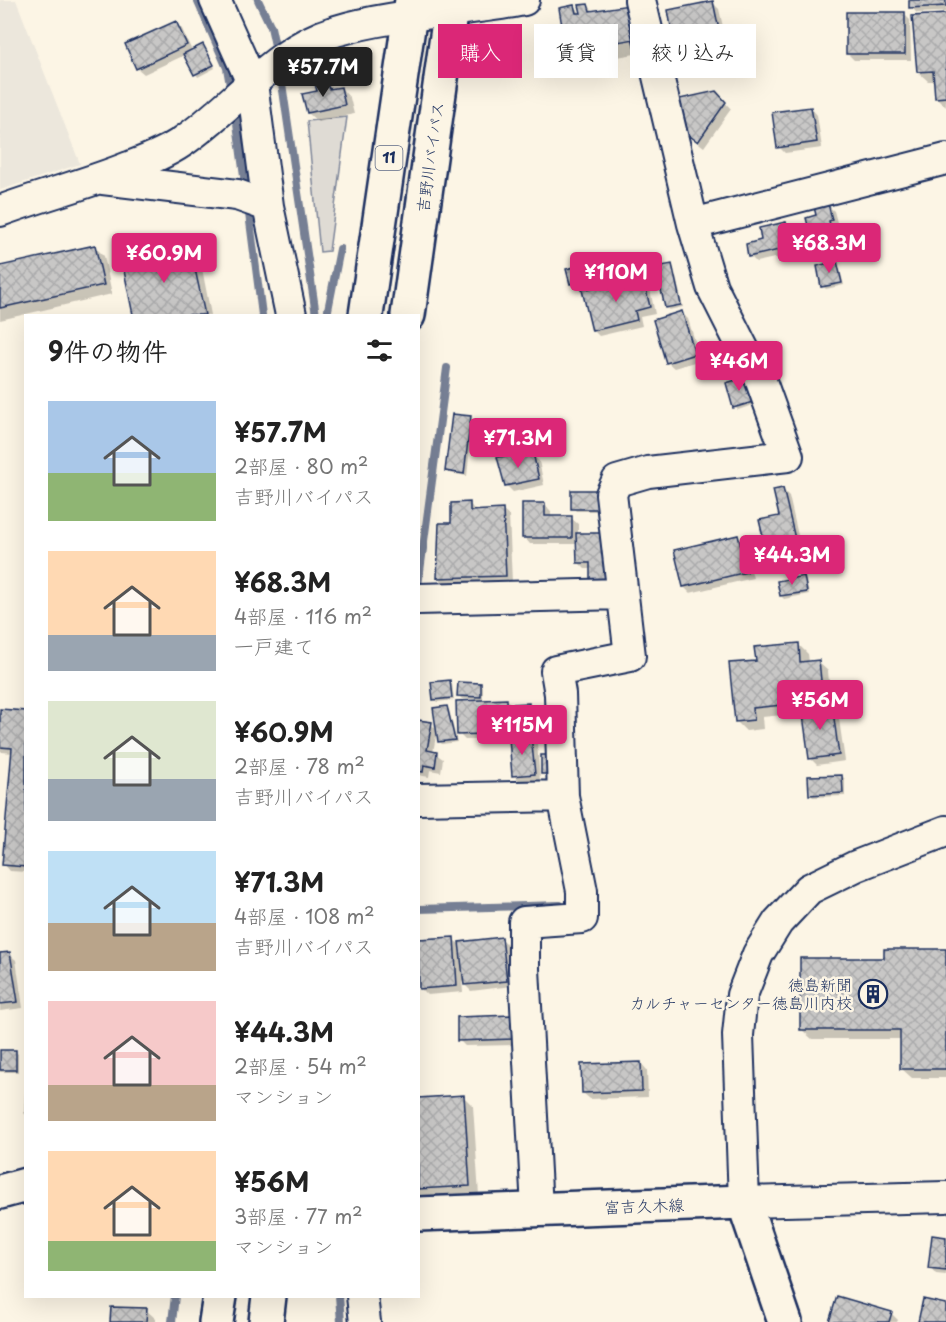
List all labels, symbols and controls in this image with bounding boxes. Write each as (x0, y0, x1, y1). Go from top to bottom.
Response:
chip: 購入 (438, 24, 522, 78)
chip: 賃貸 (534, 24, 618, 78)
chip: 絞り込み (630, 24, 756, 78)
pin: ¥57.7M (274, 47, 372, 98)
text: ¥57.7M (287, 51, 359, 81)
street label: 吉野川バイパス (409, 100, 449, 214)
road number: 11 (376, 146, 402, 170)
pin: ¥68.3M (780, 223, 878, 274)
text: ¥68.3M (792, 227, 866, 257)
pin: ¥60.9M (115, 233, 213, 284)
text: ¥60.9M (126, 237, 202, 267)
pin: ¥110M (574, 252, 658, 303)
text: ¥110M (584, 256, 648, 286)
text: 9件の物件 (48, 331, 168, 370)
icon: filters (363, 334, 396, 367)
pin: ¥46M (703, 341, 775, 392)
text: ¥46M (710, 345, 768, 375)
text: ¥57.7M (234, 412, 327, 451)
pin: ¥71.3M (469, 418, 567, 469)
text: ¥71.3M (483, 422, 553, 452)
icon: home (96, 425, 168, 497)
text: 2部屋 · 80 m² (234, 451, 368, 481)
text: 吉野川バイパス (234, 481, 374, 511)
pin: ¥44.3M (743, 535, 841, 586)
text: ¥44.3M (754, 539, 830, 569)
text: ¥68.3M (234, 562, 331, 601)
icon: home (96, 575, 168, 647)
text: 4部屋 · 116 m² (234, 601, 372, 631)
text: 一戸建て (234, 631, 314, 661)
pin: ¥56M (784, 680, 856, 731)
text: ¥56M (791, 684, 849, 714)
pin: ¥115M (480, 705, 564, 756)
text: ¥115M (491, 709, 553, 739)
text: ¥60.9M (234, 712, 334, 751)
icon: home (96, 725, 168, 797)
text: 2部屋 · 78 m² (234, 751, 365, 781)
text: 吉野川バイパス (234, 781, 374, 811)
text: ¥71.3M (234, 862, 324, 901)
icon: home (96, 875, 168, 947)
text: 4部屋 · 108 m² (234, 901, 375, 931)
text: 吉野川バイパス (234, 931, 374, 961)
place label: 徳島新聞 カルチャーセンター徳島川内校 (630, 972, 852, 1014)
building icon: 徳島新聞 カルチャーセンター徳島川内校 (857, 978, 889, 1010)
text: ¥44.3M (234, 1012, 334, 1051)
icon: home (96, 1025, 168, 1097)
text: 2部屋 · 54 m² (234, 1051, 367, 1081)
text: マンション (234, 1081, 333, 1111)
text: ¥56M (234, 1162, 309, 1201)
icon: home (96, 1175, 168, 1247)
street label: 富吉久木線 (604, 1192, 684, 1218)
text: 3部屋 · 77 m² (234, 1201, 363, 1231)
text: マンション (234, 1231, 333, 1261)

